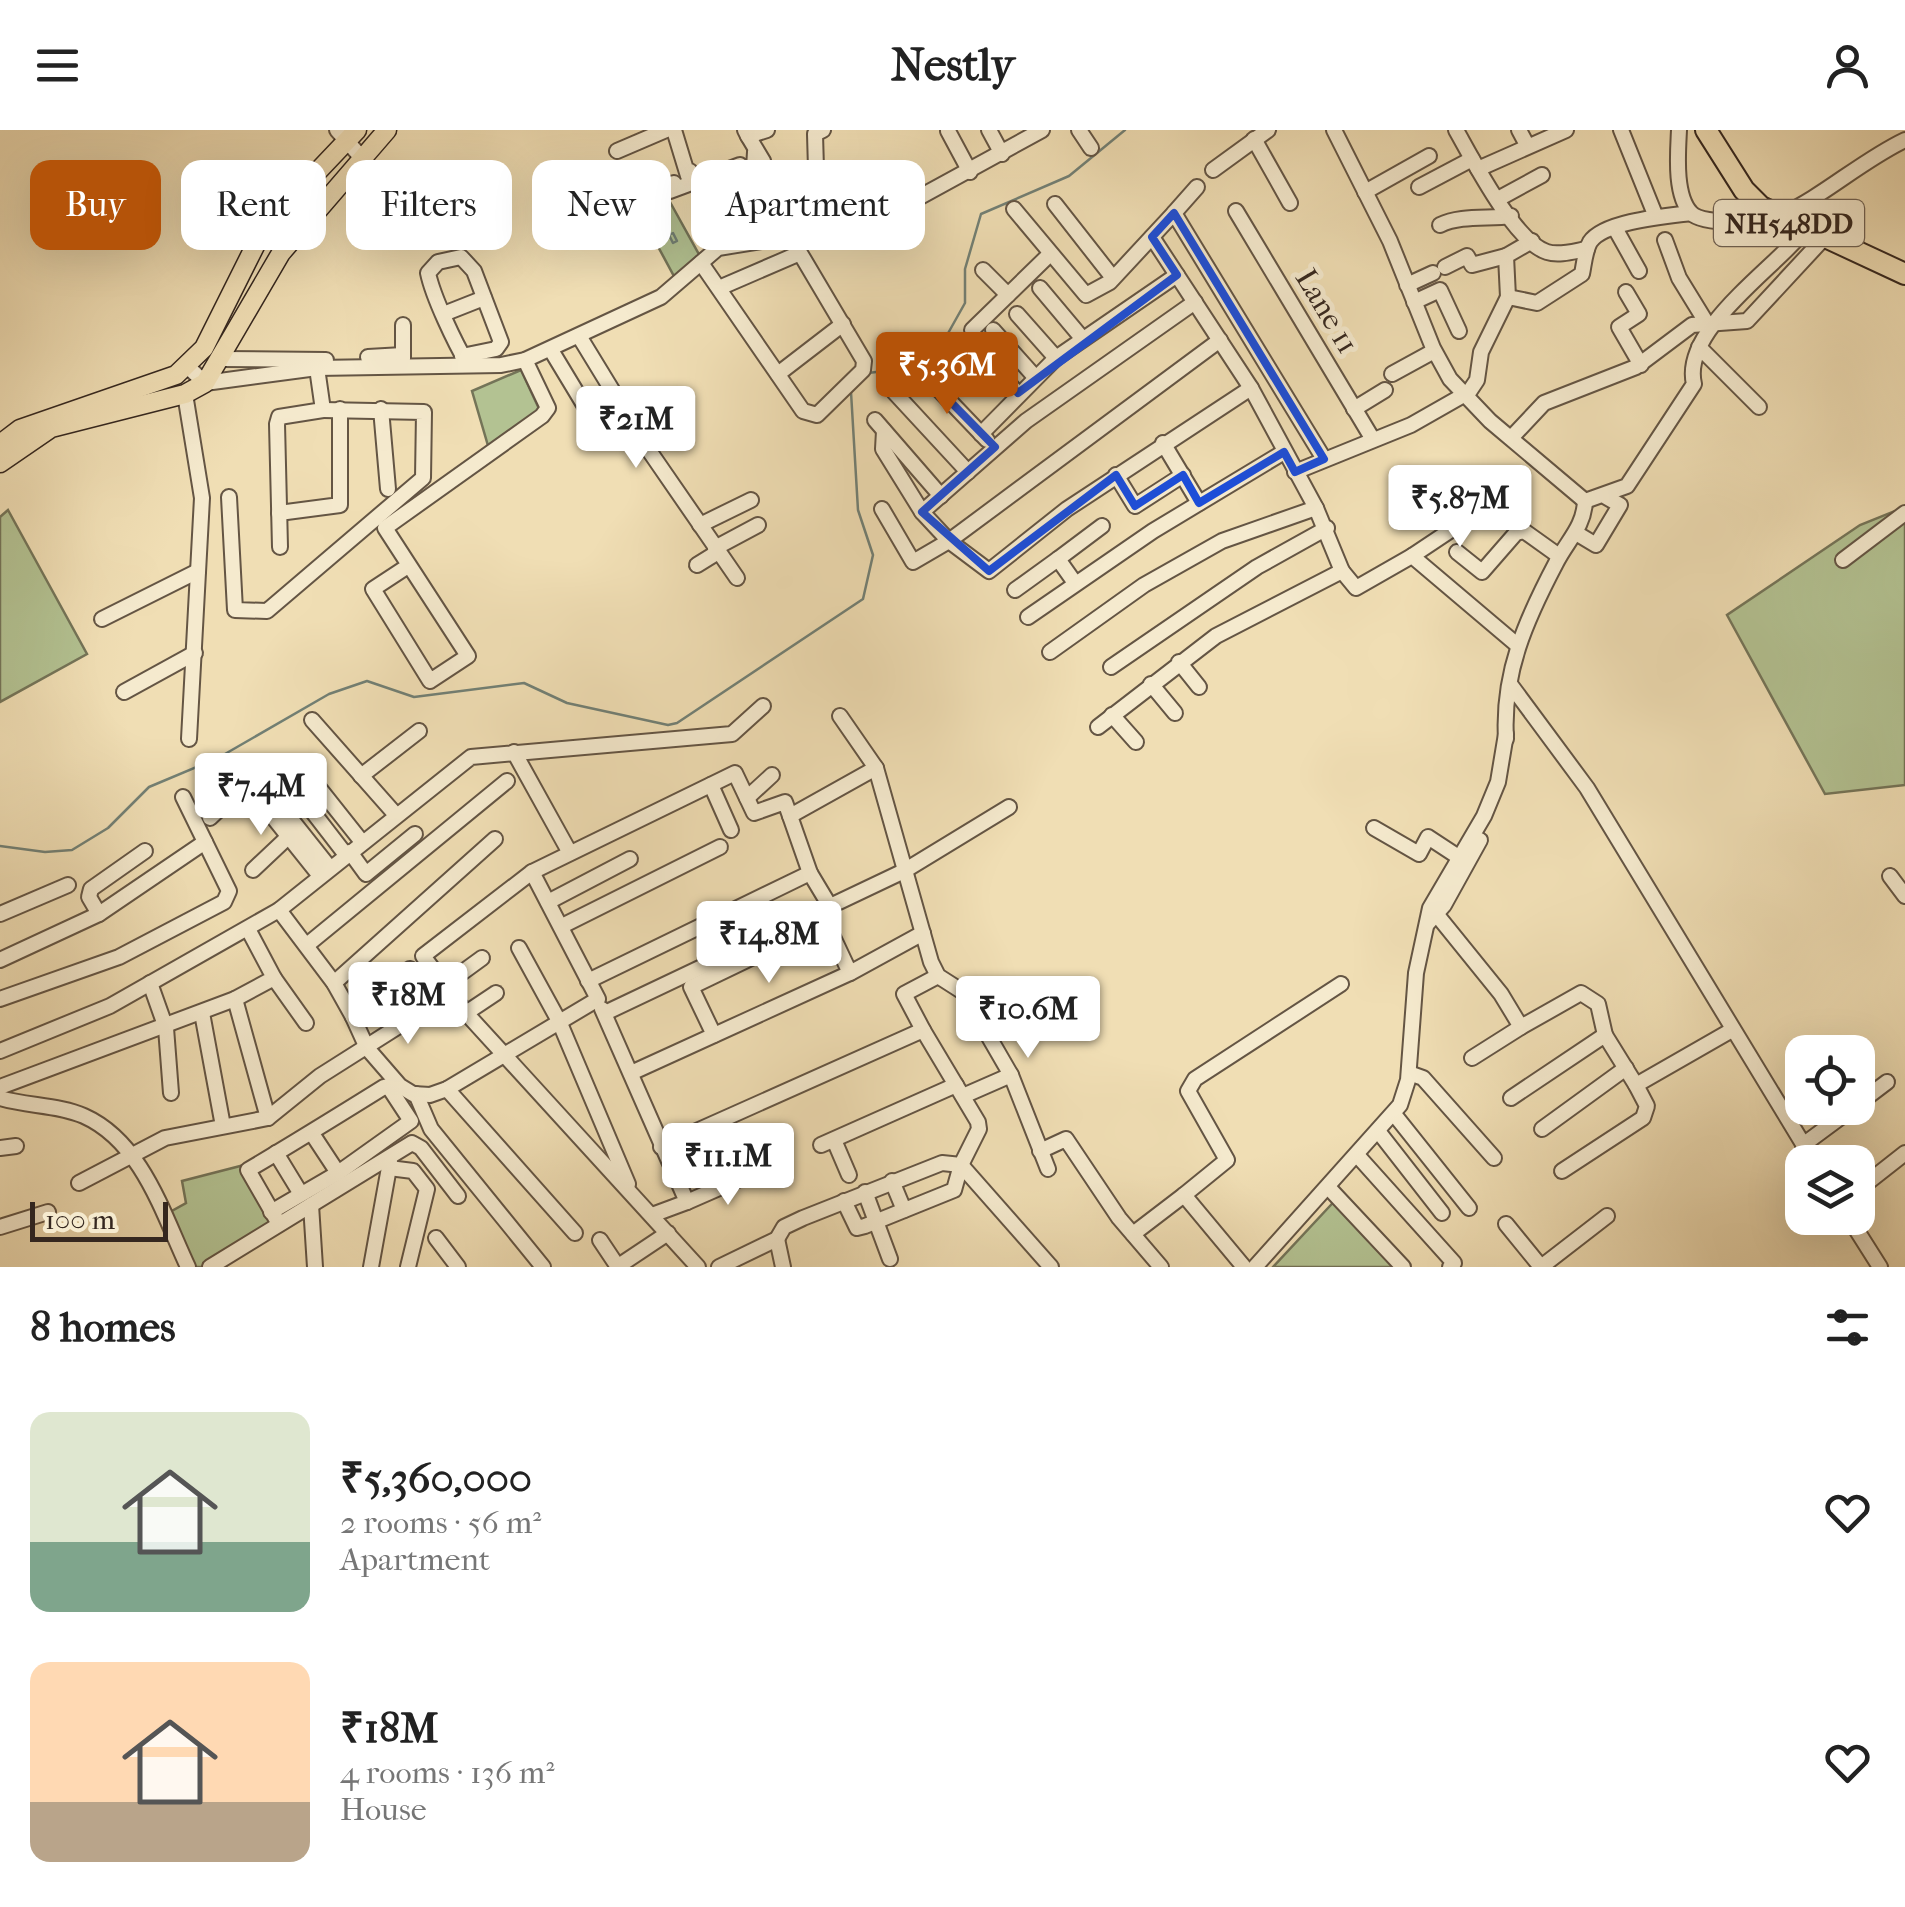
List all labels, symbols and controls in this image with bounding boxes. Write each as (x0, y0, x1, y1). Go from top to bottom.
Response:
icon: menu (30, 38, 85, 93)
icon: person (1820, 38, 1875, 93)
text: Nestly (891, 39, 1014, 92)
chip: Buy (30, 160, 161, 250)
chip: Rent (181, 160, 326, 250)
chip: Filters (346, 160, 512, 250)
chip: New (532, 160, 671, 250)
chip: Apartment (691, 160, 925, 250)
road number: NH548DD (1714, 200, 1864, 246)
street label: Lane 11 (1288, 263, 1365, 360)
pin: ₹5.36M (866, 332, 1028, 417)
text: ₹5.36M (898, 346, 996, 383)
pin: ₹21M (577, 386, 695, 471)
text: ₹21M (598, 400, 674, 437)
pin: ₹5.87M (1379, 465, 1541, 550)
text: ₹5.87M (1410, 479, 1510, 516)
pin: ₹7.4M (191, 753, 331, 838)
text: ₹7.4M (217, 767, 305, 804)
pin: ₹14.8M (688, 901, 850, 986)
text: ₹14.8M (719, 915, 819, 952)
pin: ₹18M (349, 962, 467, 1047)
text: ₹18M (370, 976, 446, 1013)
pin: ₹10.6M (947, 976, 1109, 1061)
text: ₹10.6M (978, 990, 1078, 1027)
map controls (1785, 1035, 1875, 1235)
button: locate (1785, 1035, 1875, 1125)
pin: ₹11.1M (647, 1123, 809, 1208)
text: ₹11.1M (684, 1137, 772, 1174)
button: layers (1785, 1145, 1875, 1235)
scale bar (30, 1197, 168, 1242)
text: 100 m (45, 1203, 115, 1236)
icon: filters (1820, 1300, 1875, 1355)
text: 8 homes (30, 1303, 176, 1352)
icon: home (110, 1452, 230, 1572)
text: ₹5,360,000 (340, 1454, 532, 1503)
icon: heart (1820, 1485, 1875, 1540)
text: 2 rooms · 56 m² (340, 1504, 541, 1541)
text: Apartment (340, 1541, 490, 1578)
icon: home (110, 1702, 230, 1822)
text: ₹18M (340, 1704, 439, 1753)
icon: heart (1820, 1735, 1875, 1790)
text: 4 rooms · 136 m² (340, 1754, 554, 1791)
text: House (340, 1791, 427, 1828)

